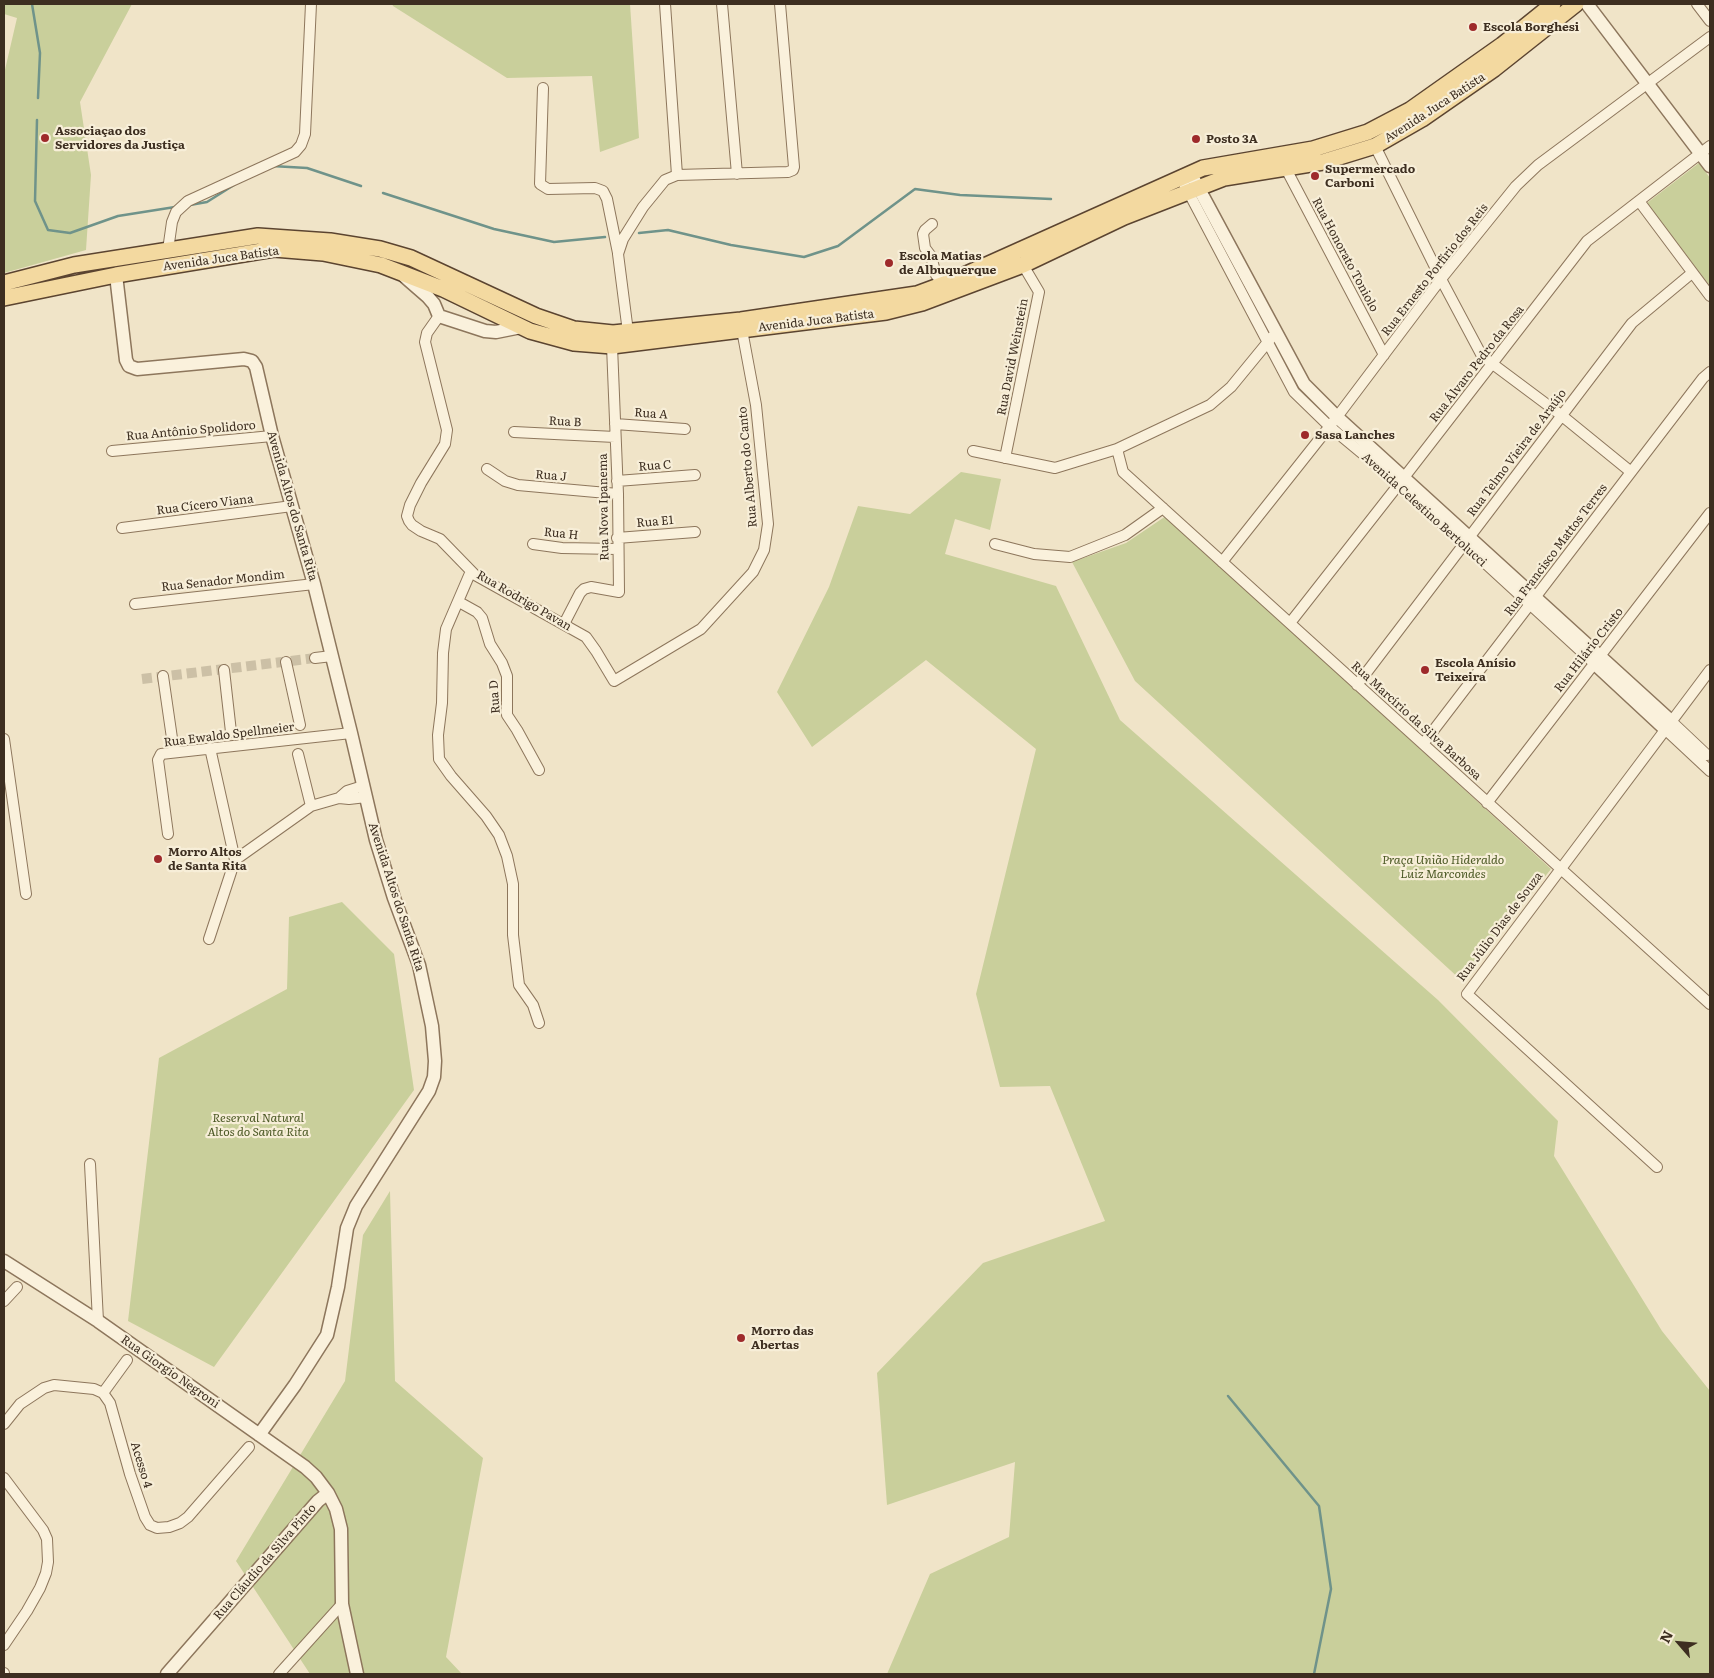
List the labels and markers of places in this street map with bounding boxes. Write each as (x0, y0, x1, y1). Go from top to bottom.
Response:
place label: Escola Borghesi (1483, 20, 1579, 34)
marker: Escola Borghesi (1467, 21, 1479, 33)
place label: Associaçao dos Servidores da Justiça (55, 124, 185, 152)
marker: Associaçao dos Servidores da Justiça (39, 132, 51, 144)
place label: Posto 3A (1206, 132, 1258, 146)
marker: Posto 3A (1190, 133, 1202, 145)
place label: Supermercado Carboni (1325, 162, 1415, 190)
marker: Supermercado Carboni (1309, 170, 1321, 182)
place label: Escola Matias de Albuquerque (899, 249, 996, 277)
marker: Escola Matias de Albuquerque (883, 257, 895, 269)
place label: Sasa Lanches (1315, 428, 1395, 442)
marker: Sasa Lanches (1299, 429, 1311, 441)
place label: Escola Anísio Teixeira (1435, 656, 1516, 684)
marker: Escola Anísio Teixeira (1419, 664, 1431, 676)
place label: Morro Altos de Santa Rita (168, 845, 247, 873)
marker: Morro Altos de Santa Rita (152, 853, 164, 865)
place label: Morro das Abertas (751, 1324, 814, 1352)
marker: Morro das Abertas (735, 1332, 747, 1344)

